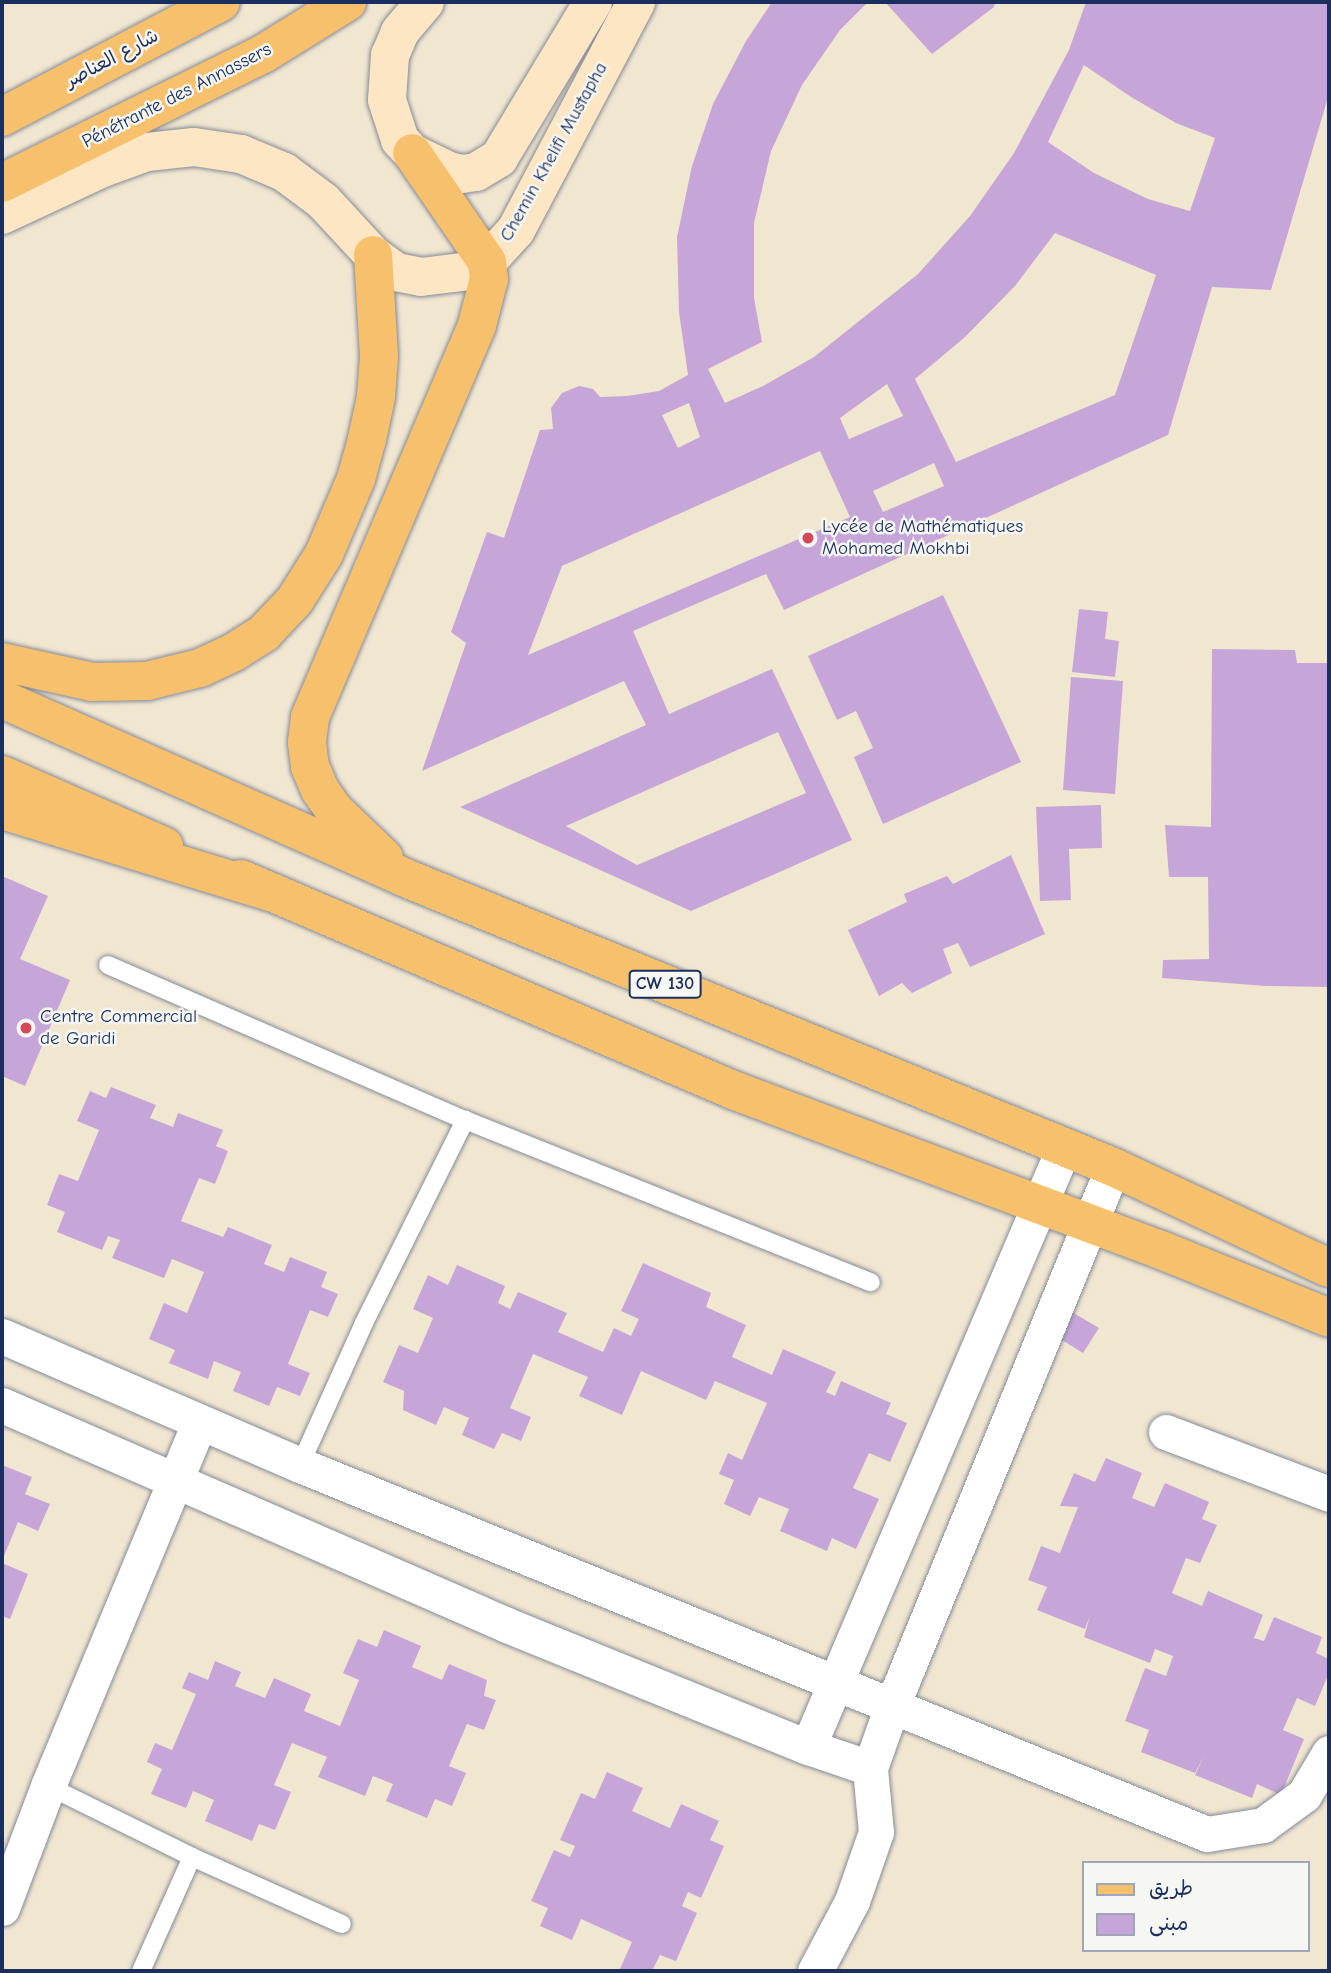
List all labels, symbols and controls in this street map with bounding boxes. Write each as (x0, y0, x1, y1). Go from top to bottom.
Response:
street label: شارع العناصر (61, 25, 163, 93)
street label: Pénétrante des Annassers (79, 38, 275, 154)
street label: Chemin Khelifi Mustapha (495, 58, 613, 246)
place label: Lycée de Mathématiques Mohamed Mokhbi (822, 516, 1023, 560)
marker: Lycée de Mathématiques Mohamed Mokhbi (800, 530, 816, 546)
road number: CW 130 (628, 970, 702, 999)
place label: Centre Commercial de Garidi (40, 1006, 197, 1050)
marker: Centre Commercial de Garidi (18, 1020, 34, 1036)
legend (1082, 1861, 1310, 1952)
text: طريق (1149, 1876, 1193, 1900)
text: مبنى (1149, 1911, 1188, 1935)

